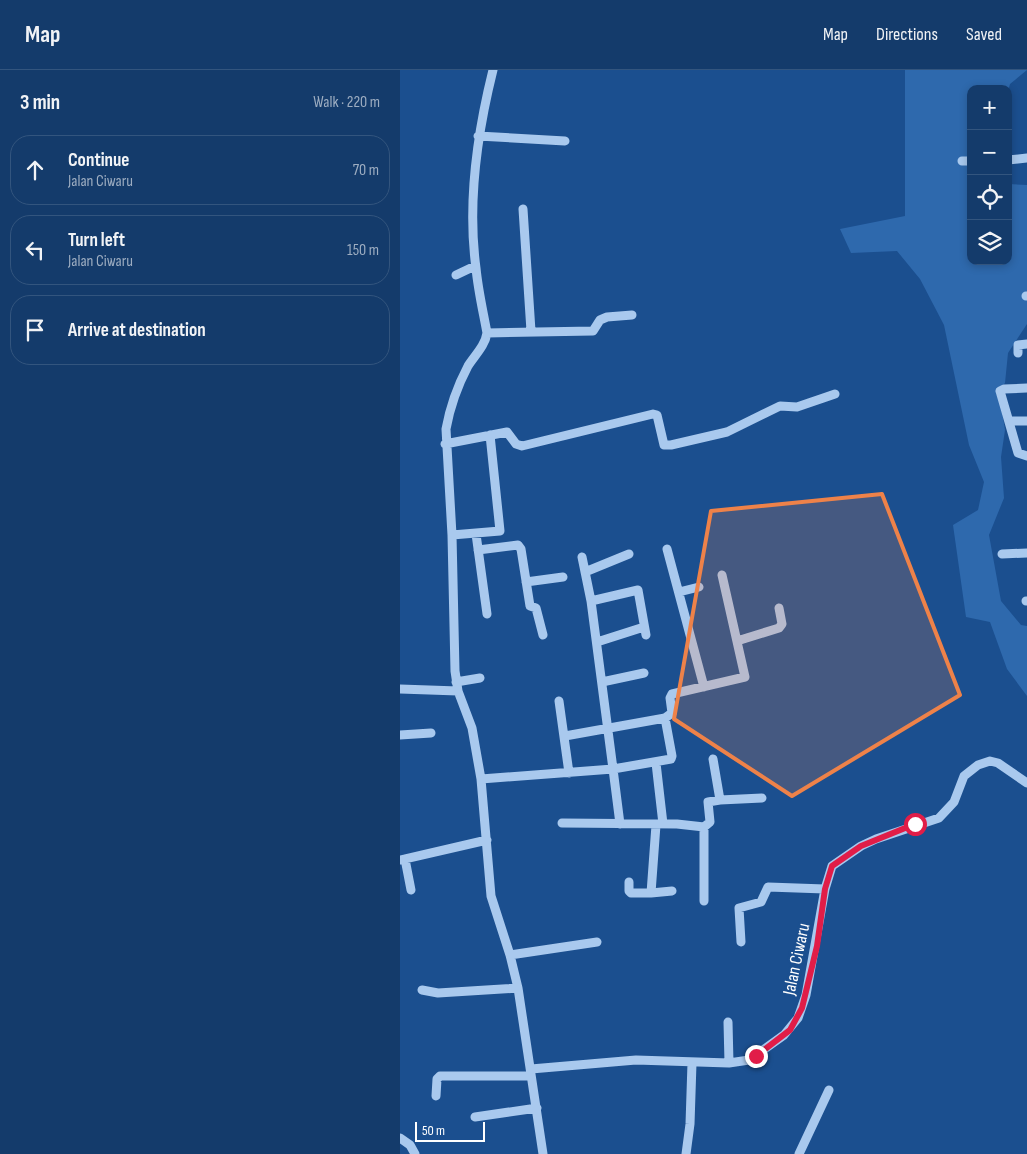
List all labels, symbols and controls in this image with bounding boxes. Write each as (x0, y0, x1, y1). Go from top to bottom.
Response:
text: Map (25, 20, 60, 49)
text: Map (823, 24, 848, 45)
text: Directions (876, 24, 938, 45)
text: Saved (966, 24, 1002, 45)
map controls (967, 85, 1012, 265)
button: + (967, 85, 1012, 130)
text: 3 min (20, 90, 60, 115)
text: Walk · 220 m (313, 93, 380, 112)
button: − (967, 130, 1012, 175)
text: Continue (68, 149, 129, 172)
icon: ahead (21, 156, 49, 184)
text: 70 m (353, 161, 379, 180)
text: Jalan Ciwaru (68, 172, 133, 191)
button: locate (967, 175, 1012, 220)
button: layers (967, 220, 1012, 265)
text: Turn left (68, 229, 125, 252)
icon: left (21, 236, 49, 264)
text: 150 m (347, 241, 379, 260)
text: Jalan Ciwaru (68, 252, 133, 271)
icon: arrive (21, 316, 49, 344)
text: Arrive at destination (68, 319, 206, 342)
route start (904, 813, 927, 836)
street label: Jalan Ciwaru (778, 921, 814, 998)
route end (745, 1045, 768, 1068)
scale bar (415, 1119, 485, 1142)
text: 50 m (422, 1122, 445, 1139)

